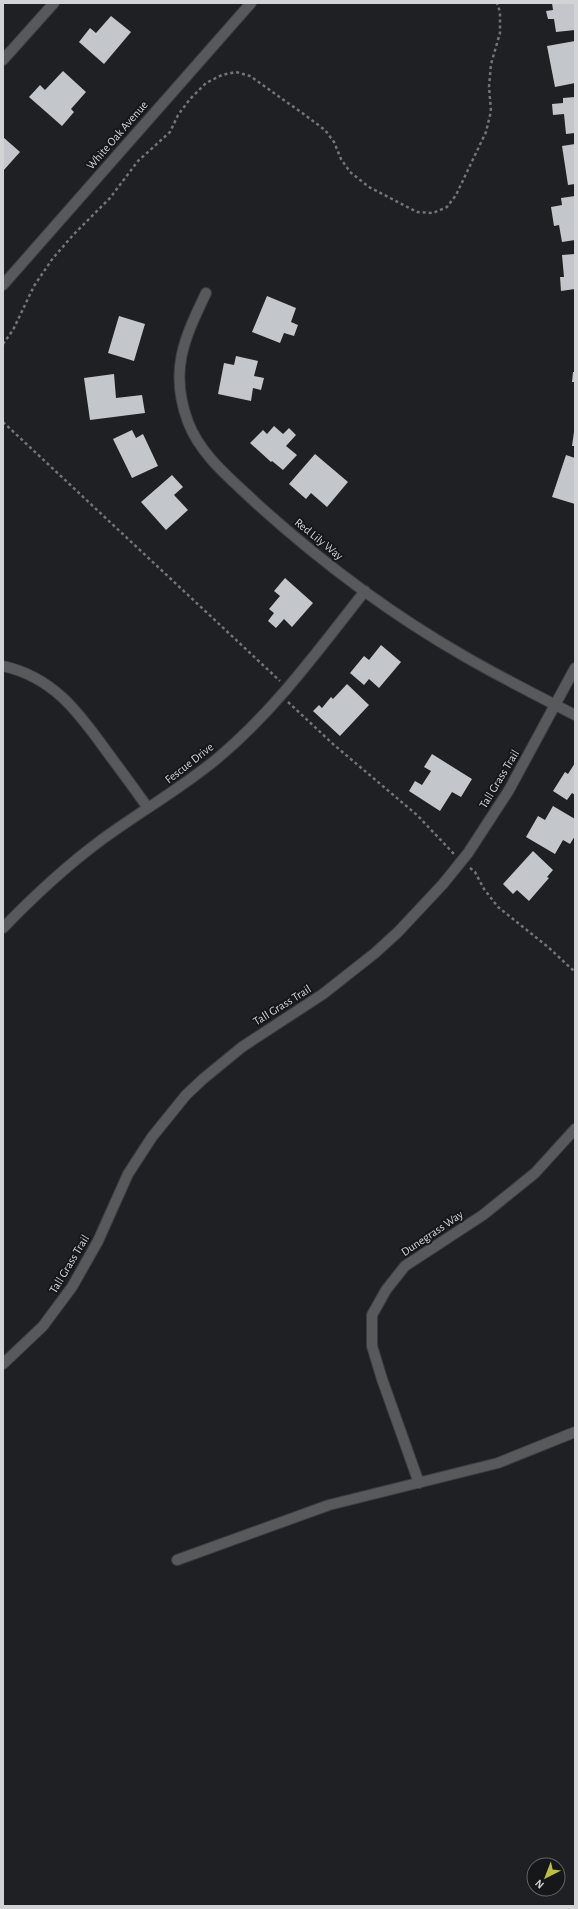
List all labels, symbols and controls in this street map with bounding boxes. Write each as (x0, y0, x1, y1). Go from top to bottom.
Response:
street label: White Oak Avenue (84, 98, 150, 172)
street label: Red Lily Way (292, 516, 346, 563)
street label: Fescue Drive (162, 740, 216, 786)
street label: Tall Grass Trail (477, 748, 521, 810)
street label: Tall Grass Trail (251, 982, 313, 1028)
street label: Dunegrass Way (399, 1208, 466, 1259)
street label: Tall Grass Trail (47, 1233, 91, 1295)
north arrow (526, 1857, 566, 1897)
text: N (533, 1877, 546, 1891)

